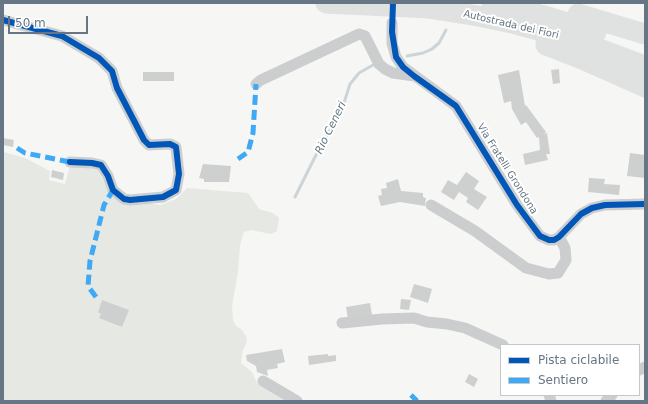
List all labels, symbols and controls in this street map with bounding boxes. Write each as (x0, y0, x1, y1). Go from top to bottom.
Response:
scale bar (10, 8, 90, 34)
street label: Autostrada dei Fiori (462, 8, 560, 42)
text: 50 m (15, 16, 46, 30)
water label: Rio Ceneri (313, 100, 349, 156)
street label: Via Fratelli Grondona (474, 121, 540, 217)
legend (500, 344, 640, 396)
text: Pista ciclabile (538, 353, 619, 367)
text: Sentiero (538, 373, 588, 387)

